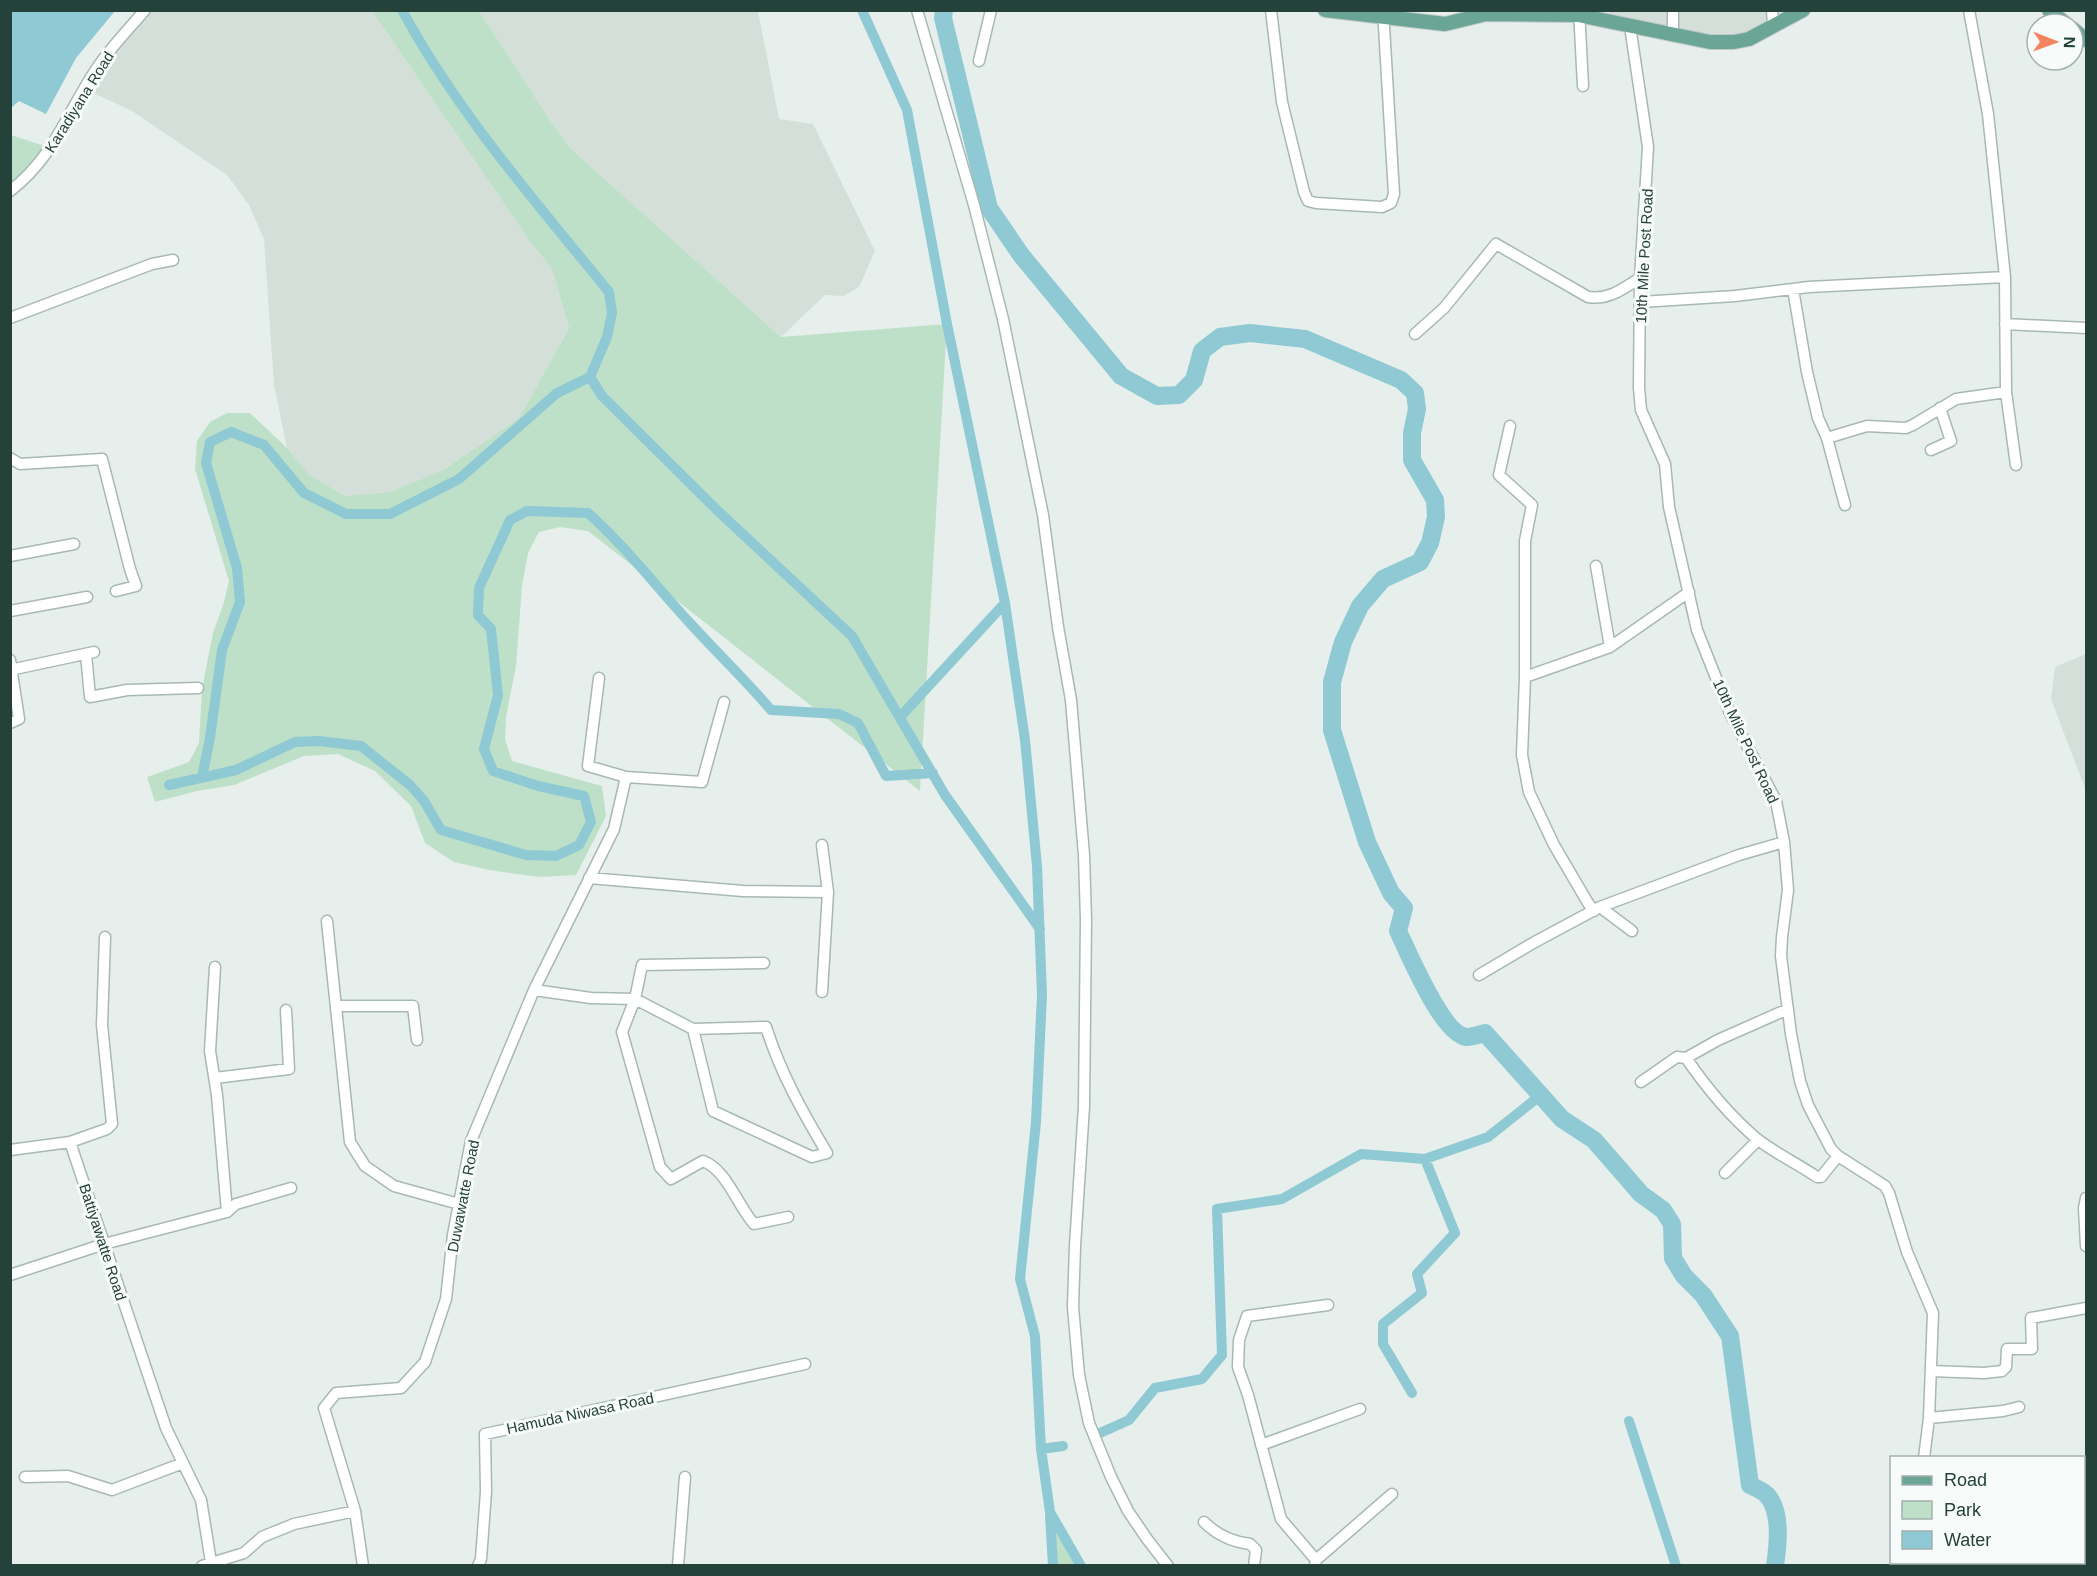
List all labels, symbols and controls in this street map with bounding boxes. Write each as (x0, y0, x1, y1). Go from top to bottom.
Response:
north arrow (2025, 12, 2085, 72)
text: N (2061, 36, 2078, 48)
street label: Karadiyana Road (41, 48, 117, 156)
street label: 10th Mile Post Road (1632, 188, 1656, 324)
street label: 10th Mile Post Road (1710, 676, 1782, 806)
street label: Duwawatte Road (444, 1138, 482, 1254)
street label: Battiyawatte Road (76, 1181, 130, 1303)
street label: Hamuda Niwasa Road (505, 1389, 655, 1437)
legend (1890, 1456, 2085, 1564)
text: Road (1944, 1470, 1987, 1490)
text: Park (1944, 1500, 1982, 1520)
text: Water (1944, 1530, 1991, 1550)

